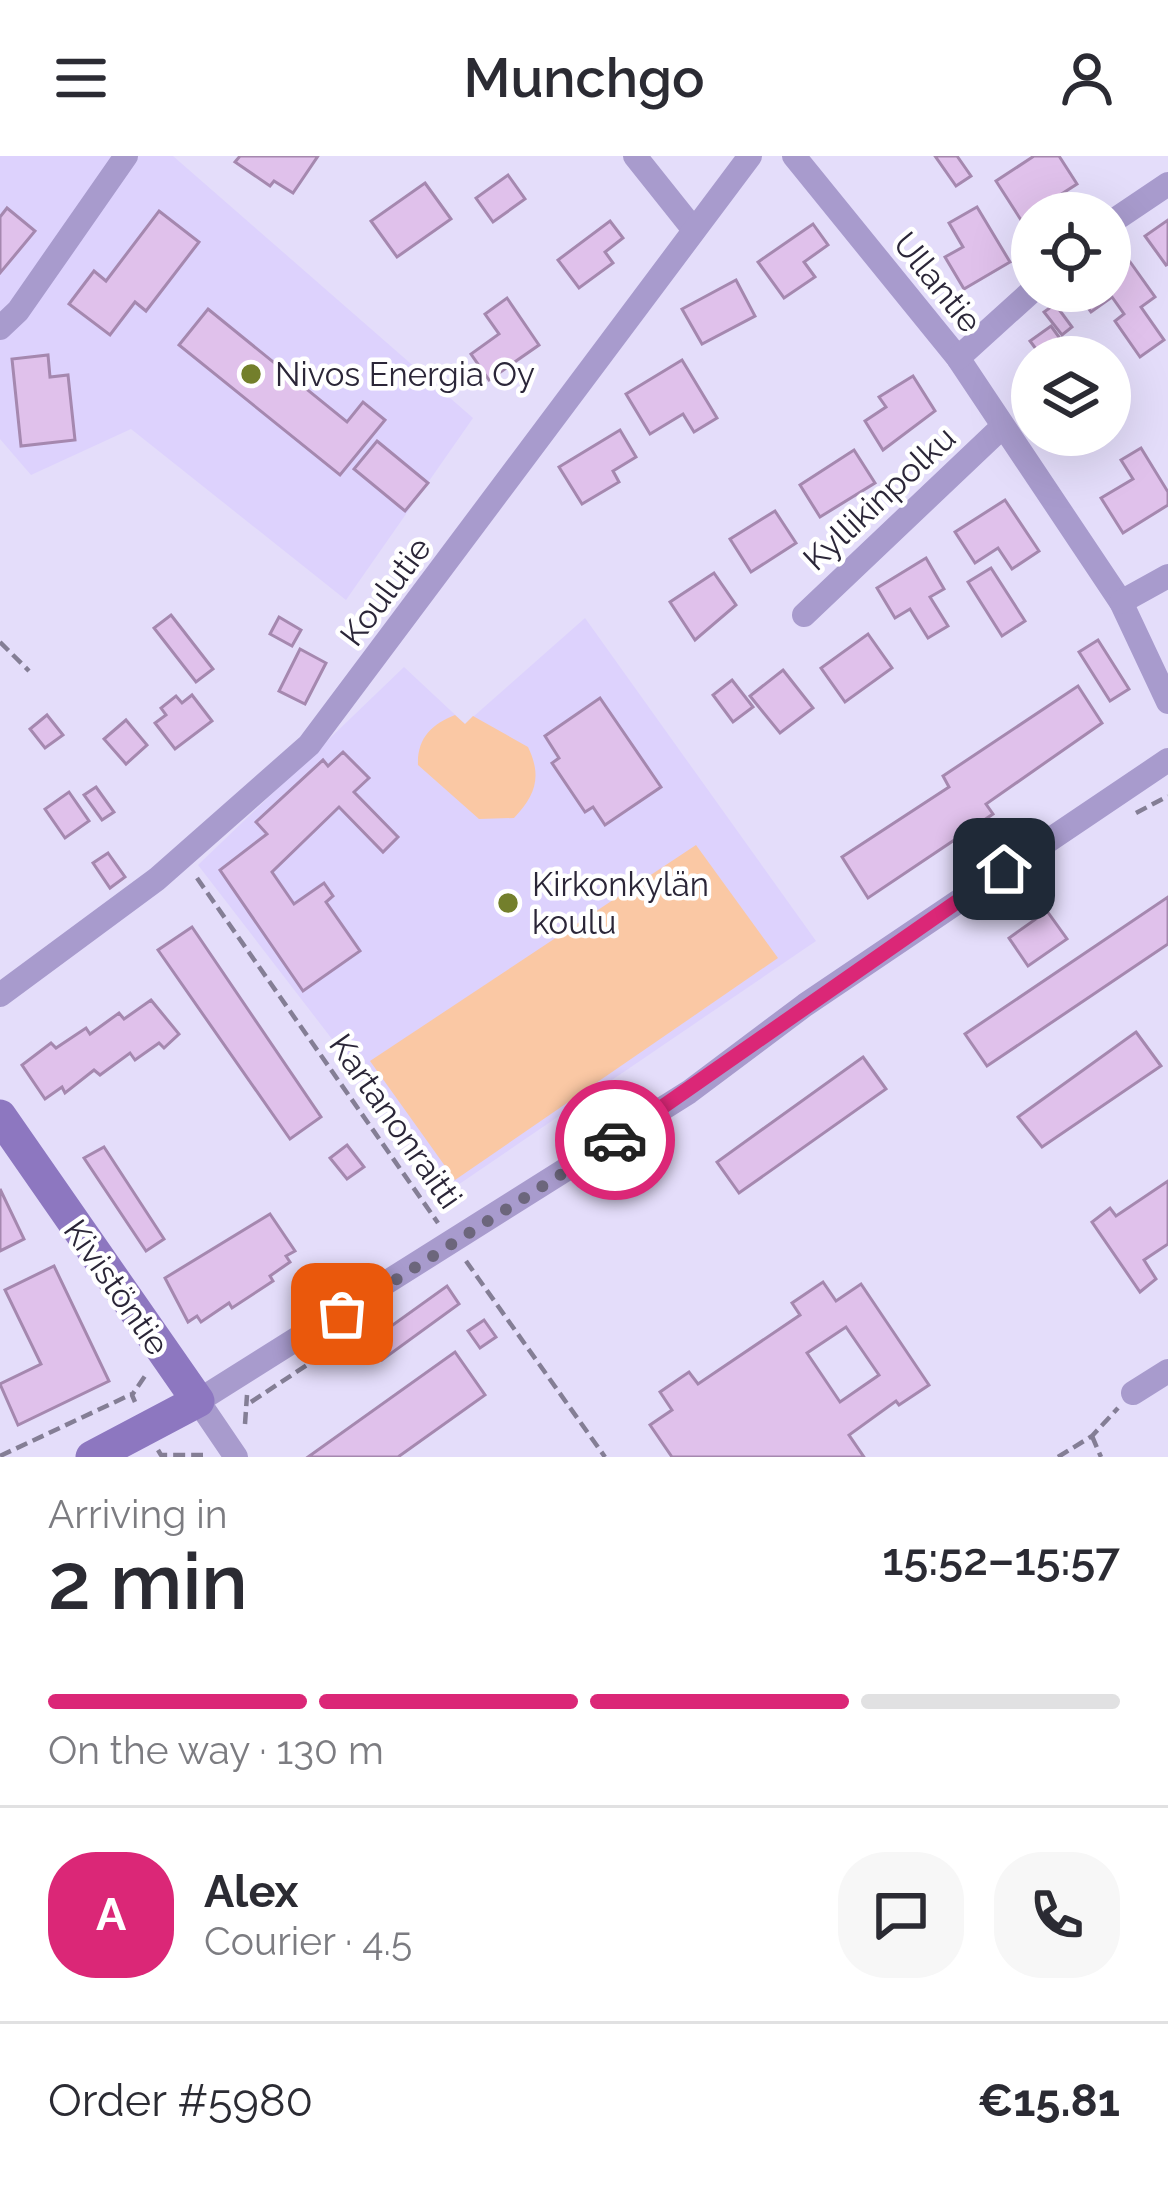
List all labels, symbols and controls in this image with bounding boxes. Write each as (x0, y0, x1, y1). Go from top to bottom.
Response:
icon: menu (48, 45, 114, 111)
icon: person (1054, 45, 1120, 111)
text: Munchgo (463, 46, 705, 110)
map controls (1011, 192, 1131, 456)
button: locate (1011, 192, 1131, 312)
street label: Ullantie (886, 224, 990, 340)
button: layers (1011, 336, 1131, 456)
place label: Nivos Energia Oy (275, 355, 535, 394)
marker: Nivos Energia Oy (238, 361, 264, 387)
street label: Kyllikinpolku (795, 418, 963, 578)
street label: Koulutie (332, 529, 439, 653)
pin (953, 818, 1055, 920)
icon: home (971, 836, 1037, 902)
place label: Kirkonkylän koulu (532, 865, 709, 942)
marker: Kirkonkylän koulu (495, 890, 521, 916)
street label: Kartanonraitti (321, 1027, 470, 1216)
courier (555, 1080, 675, 1200)
icon: car (582, 1107, 648, 1173)
street label: Kivistöntie (56, 1212, 177, 1362)
pin (291, 1263, 393, 1365)
icon: bag (309, 1281, 375, 1347)
text: Arriving in (48, 1491, 228, 1537)
text: 15:52–15:57 (882, 1533, 1120, 1586)
text: 2 min (48, 1536, 248, 1627)
text: On the way · 130 m (48, 1727, 384, 1773)
button: chat (838, 1852, 964, 1978)
button: phone (994, 1852, 1120, 1978)
text: Alex (204, 1865, 298, 1918)
text: A (96, 1888, 126, 1941)
text: Courier · 4.5 (204, 1918, 412, 1964)
text: Order #5980 (48, 2074, 313, 2127)
text: €15.81 (977, 2074, 1120, 2127)

